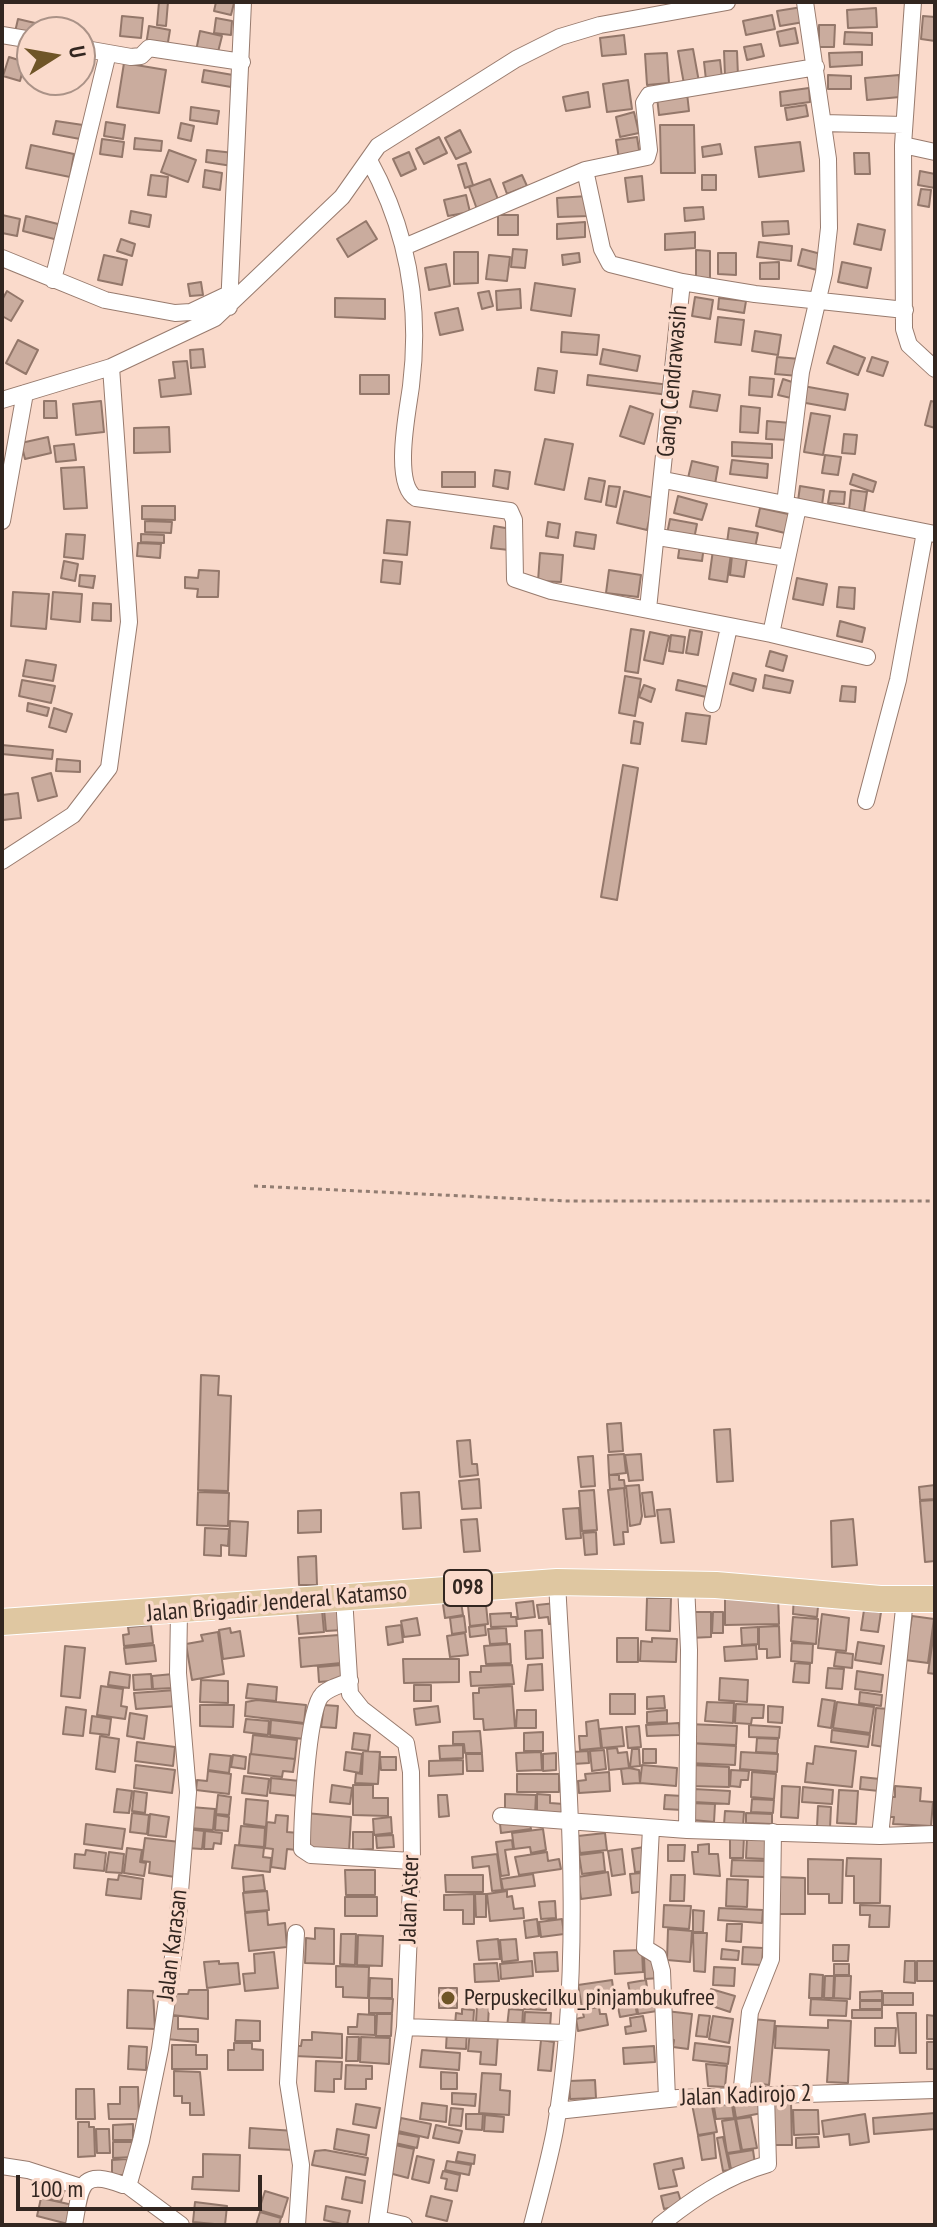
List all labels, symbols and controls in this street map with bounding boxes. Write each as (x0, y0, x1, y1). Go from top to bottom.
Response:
north arrow (16, 16, 96, 96)
text: U (63, 44, 92, 60)
street label: Gang Cendrawasih (652, 304, 694, 458)
road number: 098 (444, 1570, 492, 1606)
street label: Jalan Brigadir Jenderal Katamso (146, 1577, 408, 1629)
street label: Jalan Aster (394, 1854, 426, 1944)
street label: Jalan Karasan (152, 1888, 194, 2002)
place label: Perpuskecilku_pinjambukufree (464, 1984, 715, 2012)
marker: Perpuskecilku_pinjambukufree (439, 1989, 457, 2007)
street label: Jalan Kadirojo 2 (680, 2079, 812, 2113)
scale bar (20, 2159, 266, 2209)
text: 100 m (30, 2173, 83, 2204)

